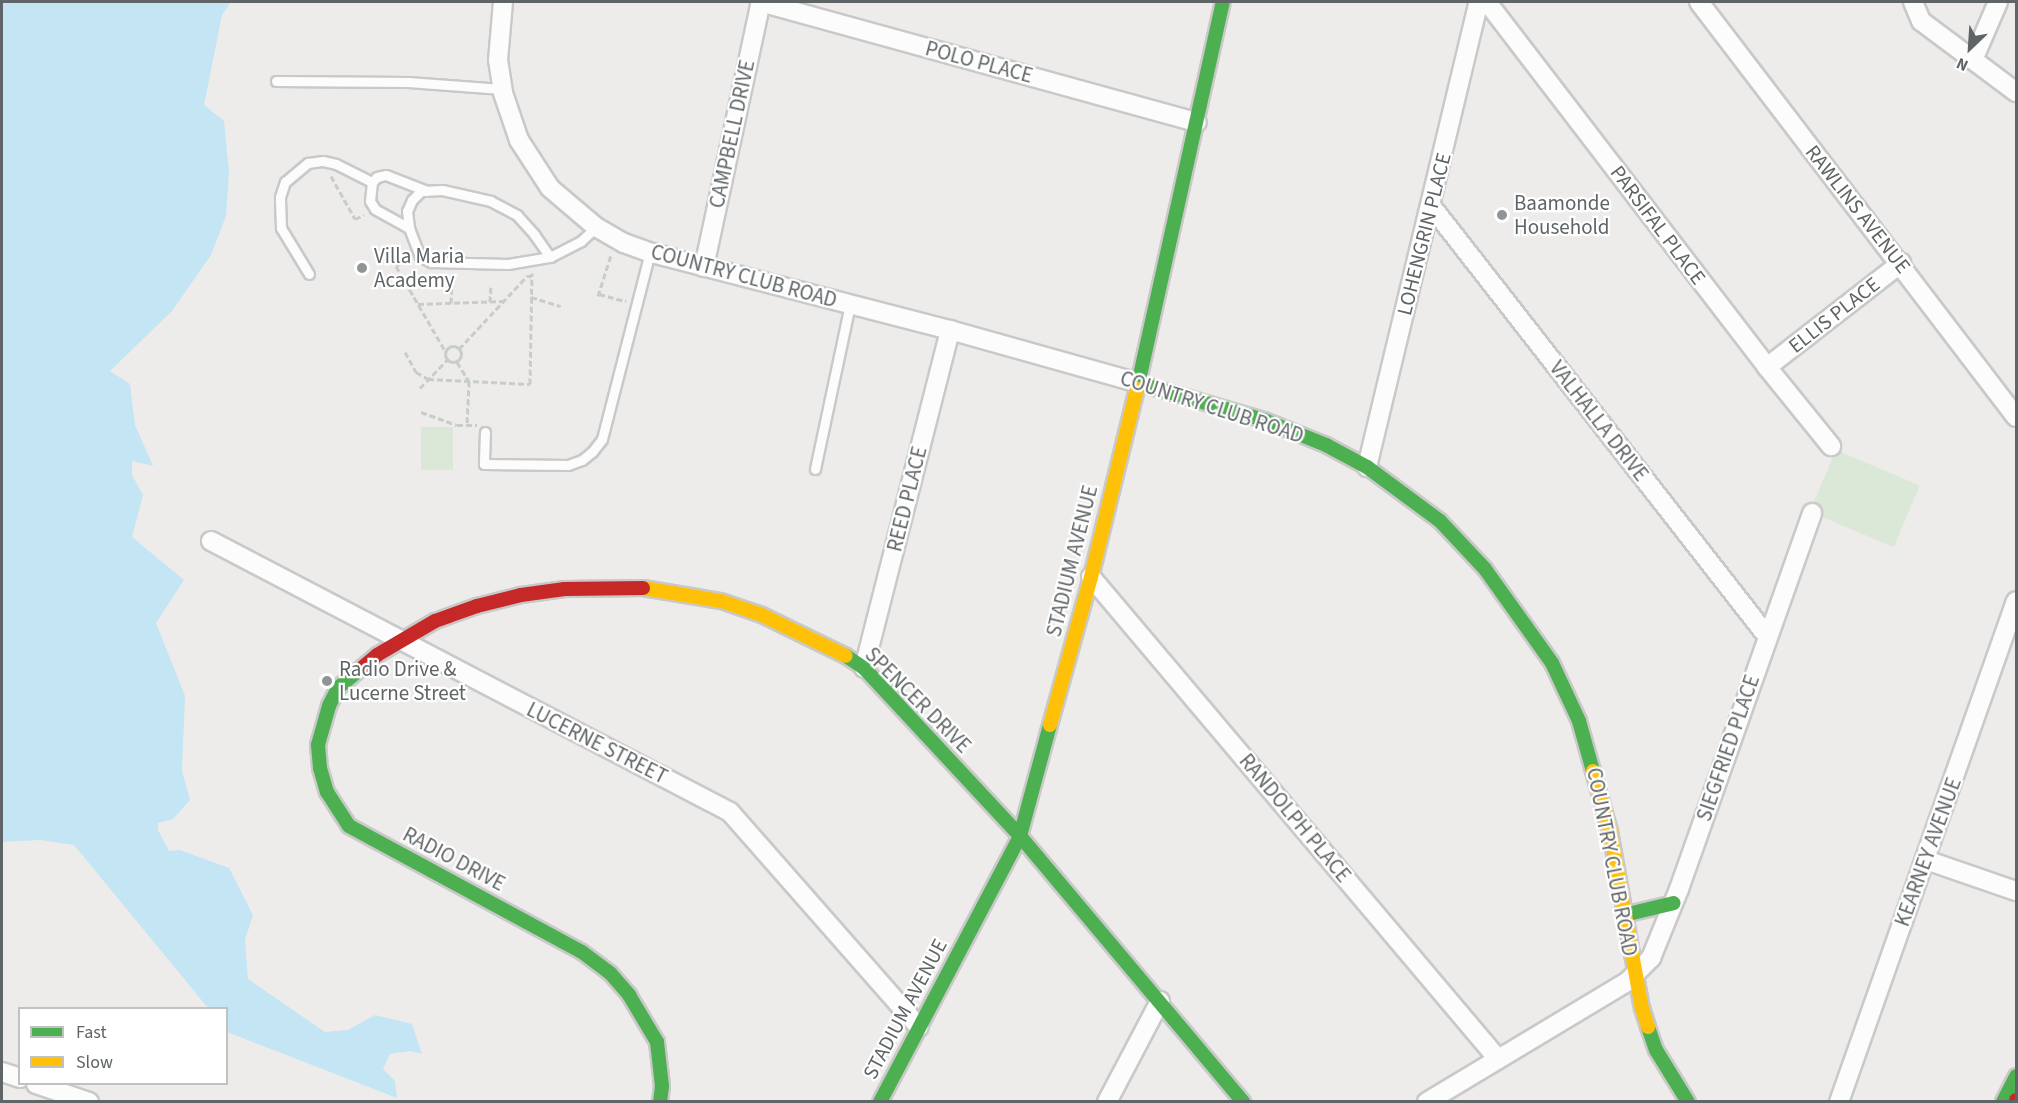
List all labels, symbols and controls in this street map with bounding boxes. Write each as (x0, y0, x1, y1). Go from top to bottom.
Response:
north arrow (1940, 18, 2000, 78)
street label: POLO PLACE (923, 36, 1035, 88)
text: N (1953, 52, 1972, 77)
street label: CAMPBELL DRIVE (704, 58, 760, 210)
street label: RAWLINS AVENUE (1800, 140, 1916, 278)
street label: LOHENGRIN PLACE (1392, 150, 1456, 318)
street label: PARSIFAL PLACE (1605, 161, 1711, 289)
place label: Baamonde Household (1514, 190, 1610, 240)
marker: Baamonde Household (1495, 208, 1509, 222)
street label: COUNTRY CLUB ROAD (648, 239, 840, 313)
place label: Villa Maria Academy (374, 243, 464, 293)
marker: Villa Maria Academy (355, 261, 369, 275)
street label: ELLIS PLACE (1783, 272, 1885, 358)
street label: VALHALLA DRIVE (1544, 356, 1654, 486)
street label: COUNTRY CLUB ROAD (1117, 365, 1307, 449)
street label: REED PLACE (882, 444, 932, 554)
street label: STADIUM AVENUE (1041, 483, 1103, 639)
street label: SPENCER DRIVE (860, 642, 976, 758)
place label: Radio Drive & Lucerne Street (339, 656, 466, 706)
street label: SIEGFRIED PLACE (1691, 671, 1765, 825)
marker: Radio Drive & Lucerne Street (320, 674, 334, 688)
street label: LUCERNE STREET (522, 697, 672, 789)
street label: RANDOLPH PLACE (1234, 749, 1356, 887)
street label: COUNTRY CLUB ROAD (1581, 766, 1643, 958)
street label: KEARNEY AVENUE (1889, 774, 1967, 930)
street label: RADIO DRIVE (399, 822, 509, 896)
street label: STADIUM AVENUE (857, 935, 953, 1083)
legend (18, 1007, 228, 1085)
text: Fast (76, 1020, 107, 1045)
text: Slow (76, 1050, 113, 1075)

